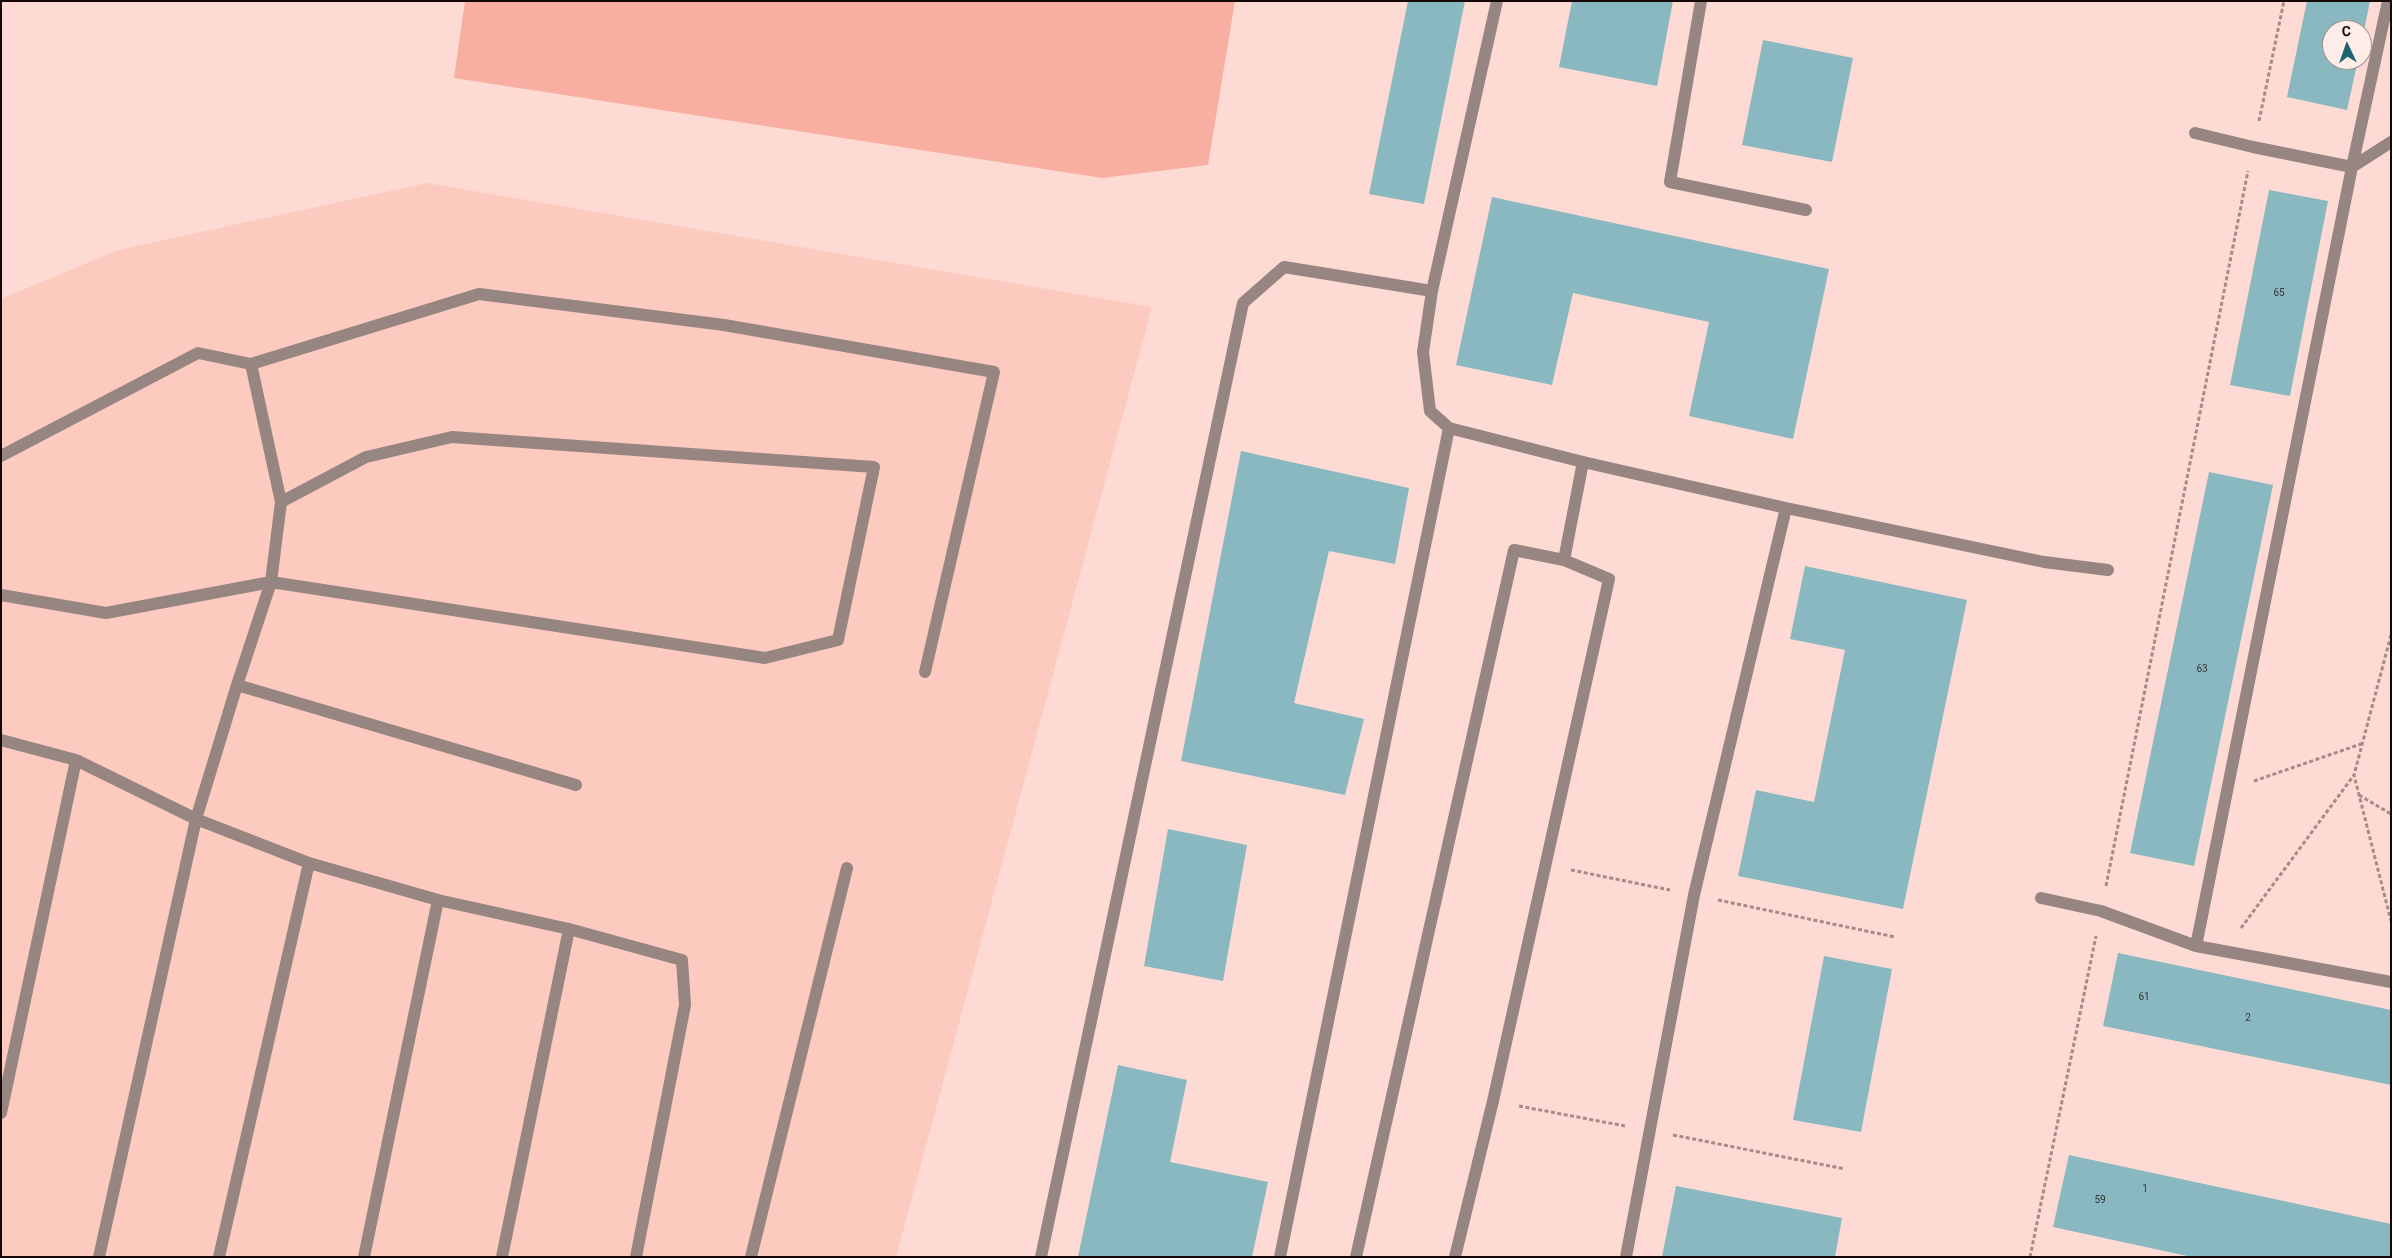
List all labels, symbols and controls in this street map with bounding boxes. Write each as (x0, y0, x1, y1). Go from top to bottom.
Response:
north arrow (2322, 20, 2372, 70)
text: С (2341, 23, 2351, 39)
house number: 65 (2273, 287, 2285, 299)
house number: 63 (2196, 663, 2208, 675)
house number: 61 (2138, 991, 2150, 1003)
house number: 2 (2245, 1012, 2251, 1024)
house number: 1 (2142, 1183, 2148, 1195)
house number: 59 (2094, 1194, 2106, 1206)

